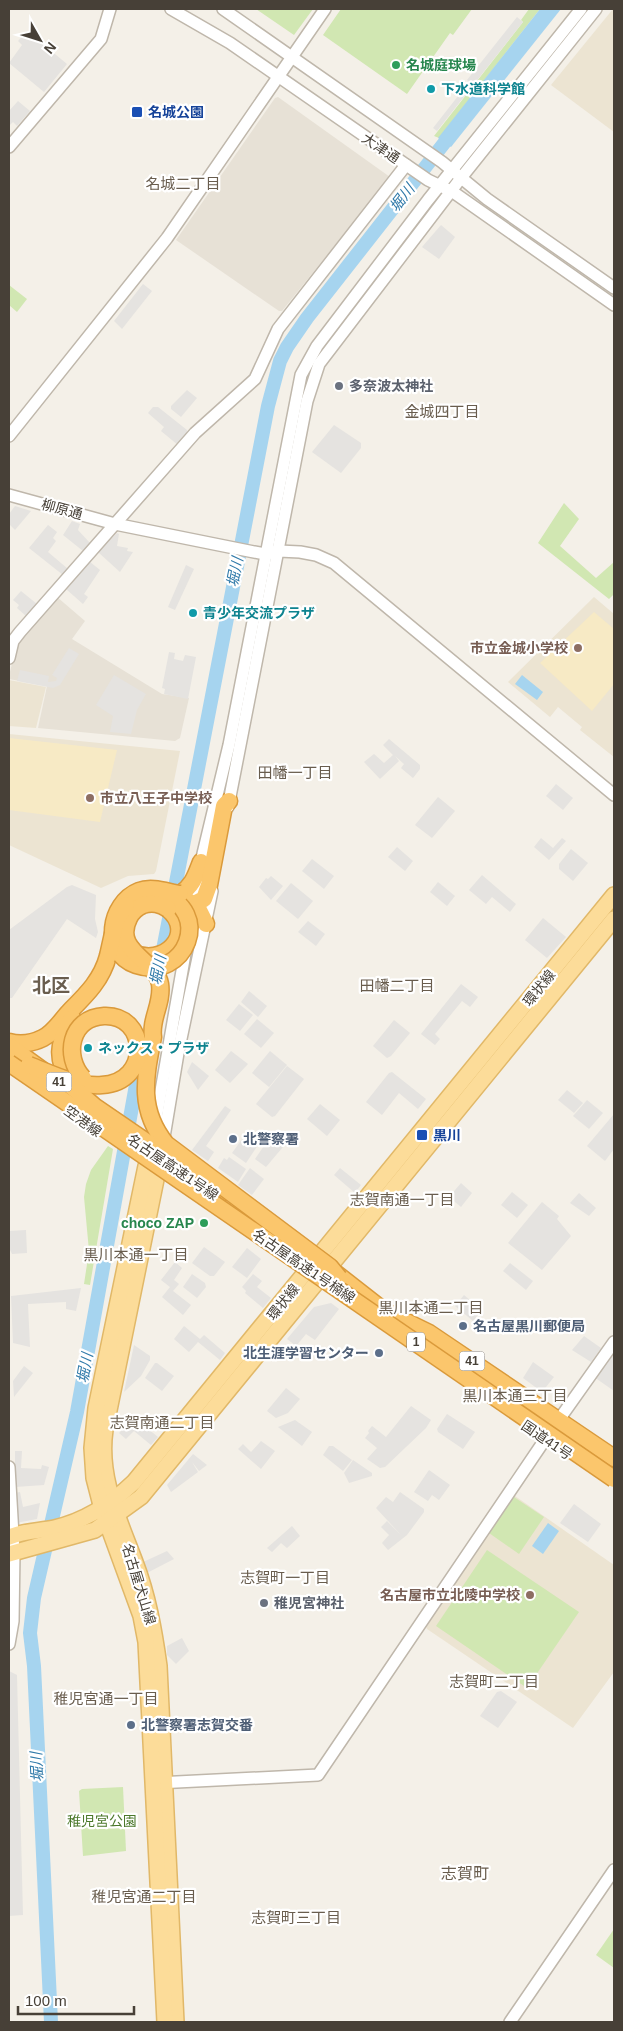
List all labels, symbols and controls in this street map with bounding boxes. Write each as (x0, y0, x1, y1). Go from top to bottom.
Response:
north arrow (15, 15, 65, 65)
text: N (41, 39, 60, 57)
place label: 名城庭球場 (406, 57, 476, 73)
marker: 名城庭球場 (390, 59, 402, 71)
place label: 下水道科学館 (441, 81, 525, 97)
marker: 下水道科学館 (425, 83, 437, 95)
place label: 名城公園 (148, 104, 204, 120)
marker: 名城公園 (130, 105, 144, 119)
street label: 大津通 (359, 130, 403, 166)
district label: 名城二丁目 (145, 175, 221, 192)
water label: 堀川 (386, 179, 419, 215)
place label: 多奈波太神社 (349, 378, 433, 394)
marker: 多奈波太神社 (333, 380, 345, 392)
district label: 金城四丁目 (404, 403, 480, 420)
street label: 柳原通 (40, 496, 84, 522)
water label: 堀川 (223, 554, 246, 588)
place label: 青少年交流プラザ (203, 605, 315, 621)
marker: 青少年交流プラザ (187, 607, 199, 619)
place label: 市立金城小学校 (470, 640, 568, 656)
marker: 市立金城小学校 (572, 642, 584, 654)
district label: 田幡一丁目 (257, 764, 333, 781)
place label: 市立八王子中学校 (100, 790, 212, 806)
marker: 市立八王子中学校 (84, 792, 96, 804)
water label: 堀川 (146, 952, 169, 986)
street label: 環状線 (520, 967, 558, 1009)
district label: 北区 (32, 975, 70, 996)
district label: 田幡二丁目 (359, 977, 435, 994)
place label: ネックス・プラザ (98, 1040, 210, 1056)
marker: ネックス・プラザ (82, 1042, 94, 1054)
road number: 41 (46, 1072, 72, 1092)
street label: 空港線 (61, 1102, 105, 1140)
place label: 黒川 (433, 1127, 461, 1143)
marker: 黒川 (415, 1128, 429, 1142)
street label: 名古屋高速1号線 (125, 1131, 221, 1203)
place label: 北警察署 (243, 1131, 299, 1147)
marker: 北警察署 (227, 1133, 239, 1145)
district label: 志賀南通一丁目 (349, 1191, 455, 1208)
place label: choco ZAP (121, 1215, 194, 1231)
marker: choco ZAP (198, 1217, 210, 1229)
street label: 名古屋高速1号楠線 (250, 1226, 358, 1306)
district label: 黒川本通一丁目 (83, 1246, 189, 1263)
street label: 環状線 (264, 1281, 302, 1323)
district label: 黒川本通二丁目 (378, 1299, 484, 1316)
place label: 名古屋黒川郵便局 (473, 1318, 585, 1334)
marker: 名古屋黒川郵便局 (457, 1320, 469, 1332)
road number: 1 (407, 1332, 425, 1351)
place label: 北生涯学習センター (243, 1345, 369, 1361)
marker: 北生涯学習センター (373, 1347, 385, 1359)
water label: 堀川 (74, 1350, 96, 1384)
road number: 41 (460, 1352, 484, 1370)
district label: 黒川本通三丁目 (462, 1387, 568, 1404)
district label: 志賀南通二丁目 (109, 1414, 215, 1431)
street label: 国道41号 (519, 1417, 575, 1463)
street label: 名古屋犬山線 (119, 1541, 159, 1627)
district label: 志賀町一丁目 (240, 1569, 330, 1586)
place label: 名古屋市立北陵中学校 (380, 1587, 520, 1603)
marker: 名古屋市立北陵中学校 (524, 1589, 536, 1601)
place label: 稚児宮神社 (274, 1595, 344, 1611)
marker: 稚児宮神社 (258, 1597, 270, 1609)
district label: 志賀町二丁目 (449, 1673, 539, 1690)
district label: 稚児宮通一丁目 (53, 1690, 159, 1707)
place label: 北警察署志賀交番 (141, 1717, 253, 1733)
marker: 北警察署志賀交番 (125, 1719, 137, 1731)
water label: 堀川 (27, 1750, 46, 1782)
park label: 稚児宮公園 (67, 1813, 137, 1829)
district label: 志賀町 (441, 1865, 489, 1882)
district label: 稚児宮通二丁目 (91, 1888, 197, 1905)
district label: 志賀町三丁目 (251, 1909, 341, 1926)
scale bar (18, 1984, 134, 2016)
text: 100 m (25, 1992, 67, 2009)

